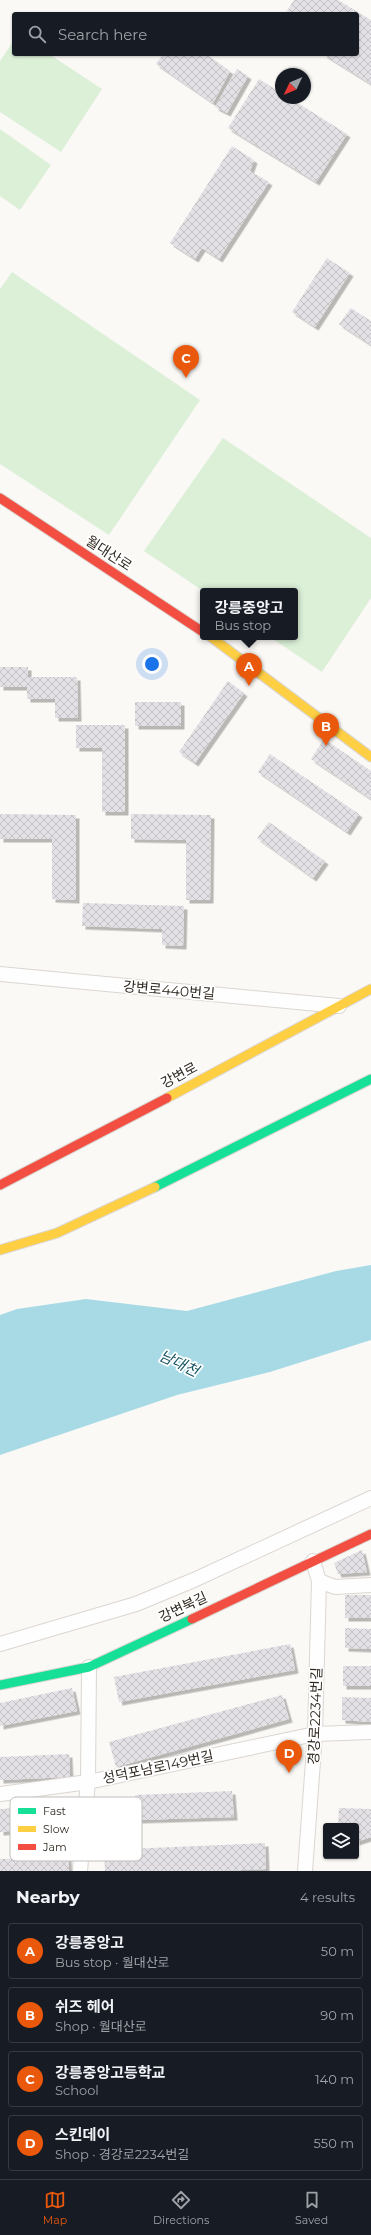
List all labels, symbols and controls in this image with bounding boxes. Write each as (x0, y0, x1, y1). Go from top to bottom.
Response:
search box (12, 12, 359, 56)
icon: search (26, 23, 48, 45)
text: Search here (58, 25, 147, 44)
north arrow (275, 68, 311, 104)
pin: C (173, 345, 199, 378)
street label: 월대산로 (82, 531, 136, 575)
popup (200, 588, 298, 640)
text: 강릉중앙고 (214, 598, 284, 617)
text: Bus stop (214, 617, 271, 633)
pin: A (236, 653, 262, 686)
your location (142, 654, 162, 674)
pin: B (313, 713, 339, 746)
street label: 강변로440번길 (122, 977, 216, 1003)
street label: 강변로 (158, 1058, 200, 1092)
water label: 남대천 (156, 1346, 204, 1381)
street label: 강변북길 (156, 1588, 210, 1626)
street label: 경강로2234번길 (304, 1667, 326, 1765)
pin: D (276, 1740, 302, 1773)
street label: 성덕포남로149번길 (101, 1746, 215, 1788)
legend (10, 1797, 142, 1861)
text: Fast (43, 1804, 67, 1818)
text: Slow (43, 1822, 69, 1836)
map controls (323, 1823, 359, 1859)
button: layers (323, 1823, 359, 1859)
text: Jam (42, 1840, 67, 1854)
text: Nearby (16, 1887, 80, 1907)
text: 4 results (300, 1889, 355, 1905)
text: 강릉중앙고 (55, 1933, 124, 1952)
text: A (25, 1943, 35, 1959)
text: 50 m (321, 1943, 354, 1959)
text: Bus stop · 월대산로 (55, 1954, 170, 1970)
text: 쉬즈 헤어 (55, 1997, 114, 2016)
text: B (25, 2007, 35, 2023)
text: 90 m (320, 2007, 354, 2023)
text: Shop · 월대산로 (55, 2018, 147, 2034)
text: 강릉중앙고등학교 (55, 2063, 165, 2082)
text: C (25, 2071, 35, 2087)
text: 140 m (315, 2071, 354, 2087)
text: School (55, 2082, 99, 2098)
text: 스킨데이 (55, 2125, 110, 2144)
text: D (25, 2135, 35, 2151)
text: 550 m (314, 2135, 354, 2151)
text: Shop · 경강로2234번길 (55, 2146, 189, 2162)
tab: Map (43, 2189, 67, 2227)
tab: Directions (153, 2189, 209, 2227)
tab: Saved (295, 2189, 328, 2227)

